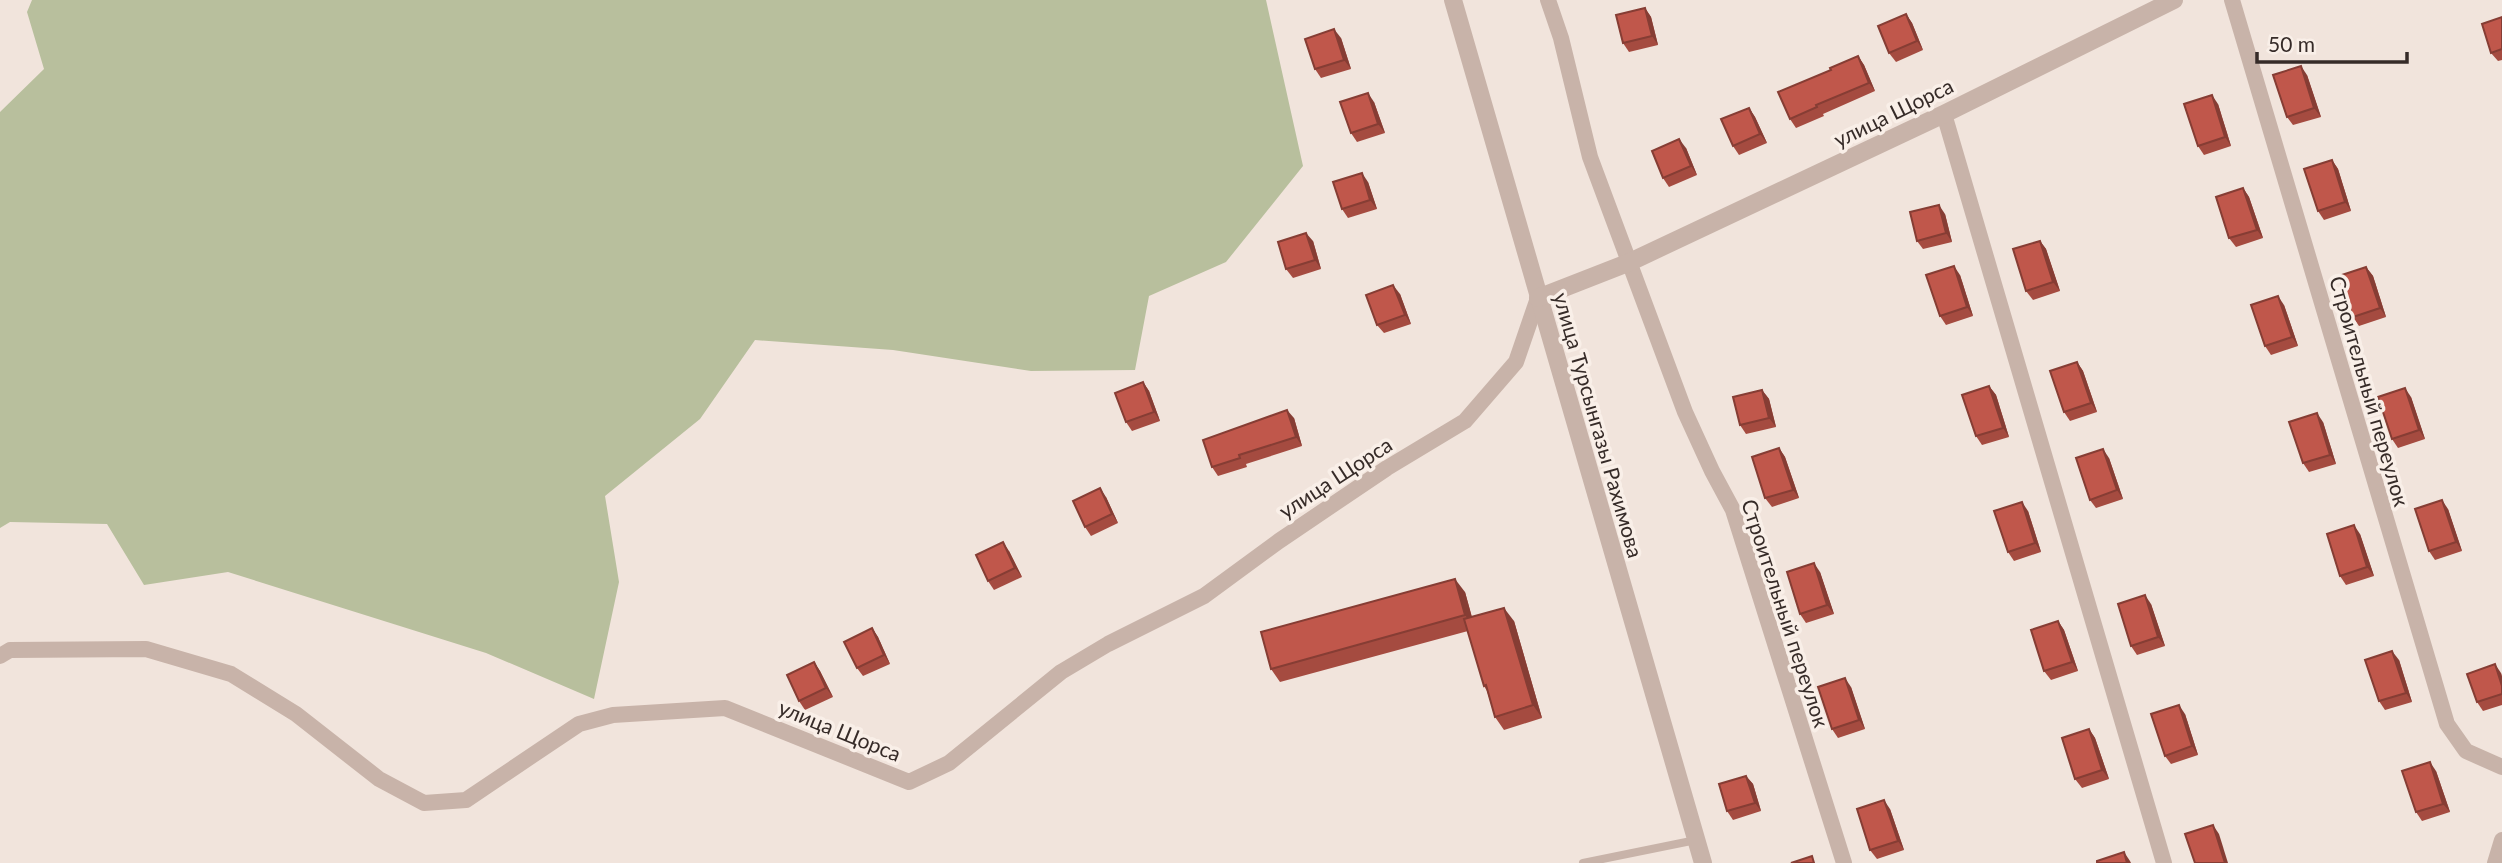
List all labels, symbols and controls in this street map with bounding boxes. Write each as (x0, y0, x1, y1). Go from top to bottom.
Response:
scale bar (2257, 21, 2408, 65)
text: 50 m (2268, 31, 2315, 56)
street label: улица Щорса (1829, 72, 1957, 152)
street label: Строительный переулок (2325, 273, 2415, 509)
street label: улица Турсынгазы Рахимова (1549, 290, 1649, 560)
street label: улица Щорса (1274, 431, 1396, 523)
street label: Строительный переулок (1737, 496, 1835, 730)
street label: улица Щорса (775, 694, 905, 766)

